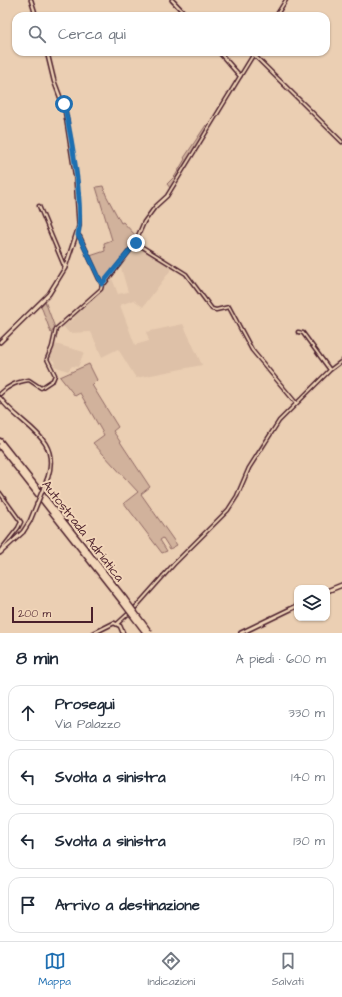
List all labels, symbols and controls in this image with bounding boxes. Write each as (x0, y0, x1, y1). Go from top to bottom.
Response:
search box (12, 12, 330, 56)
icon: search (26, 23, 48, 45)
text: Cerca qui (58, 24, 126, 45)
route start (55, 95, 73, 113)
route end (127, 234, 145, 252)
street label: Autostrada Adriatica (38, 476, 129, 586)
map controls (294, 585, 330, 621)
button: layers (294, 585, 330, 621)
scale bar (12, 605, 93, 624)
text: 200 m (18, 606, 51, 621)
text: 8 min (16, 647, 58, 671)
text: A piedi · 600 m (235, 650, 326, 668)
text: Prosegui (55, 694, 115, 715)
icon: ahead (17, 702, 39, 724)
text: 330 m (288, 704, 325, 722)
text: Via Palazzo (55, 715, 121, 733)
icon: left (17, 766, 39, 788)
text: Svolta a sinistra (55, 767, 166, 788)
text: 140 m (291, 768, 325, 786)
icon: left (17, 830, 39, 852)
text: Svolta a sinistra (55, 831, 166, 852)
text: 130 m (293, 832, 325, 850)
icon: arrive (17, 894, 39, 916)
text: Arrivo a destinazione (55, 895, 200, 916)
tab: Mappa (38, 950, 71, 989)
tab: Indicazioni (148, 950, 195, 989)
tab: Salvati (272, 950, 304, 989)

